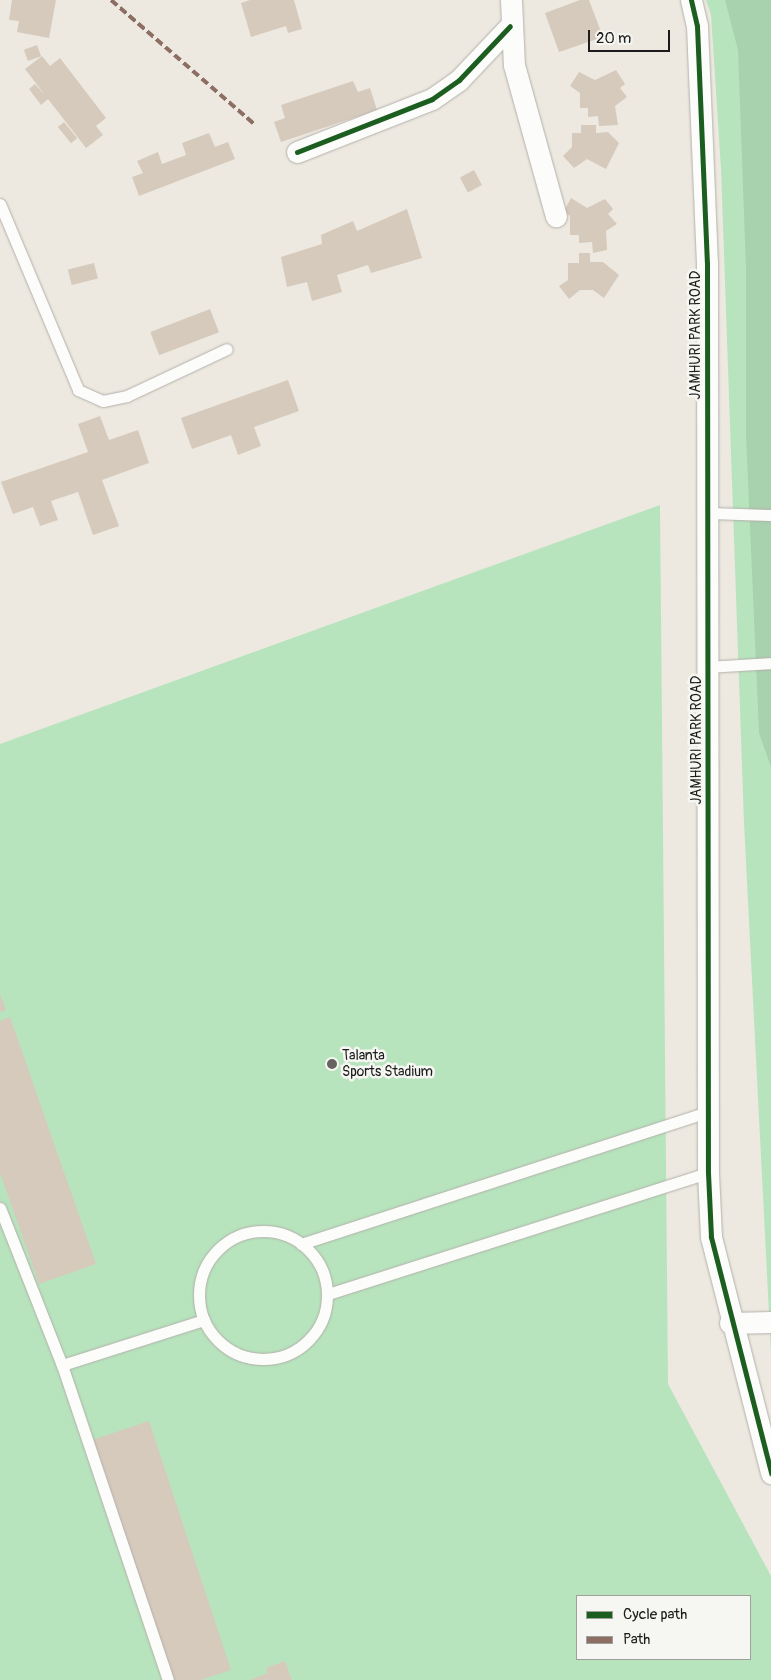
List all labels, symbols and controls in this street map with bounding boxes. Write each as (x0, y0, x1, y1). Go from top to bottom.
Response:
scale bar (591, 20, 674, 52)
text: 20 m (596, 29, 631, 48)
street label: JAMHURI PARK ROAD (688, 271, 704, 399)
street label: JAMHURI PARK ROAD (689, 676, 705, 804)
place label: Talanta Sports Stadium (342, 1048, 433, 1080)
marker: Talanta Sports Stadium (326, 1058, 338, 1070)
legend (576, 1595, 751, 1660)
text: Cycle path (623, 1605, 687, 1624)
text: Path (623, 1630, 650, 1649)

